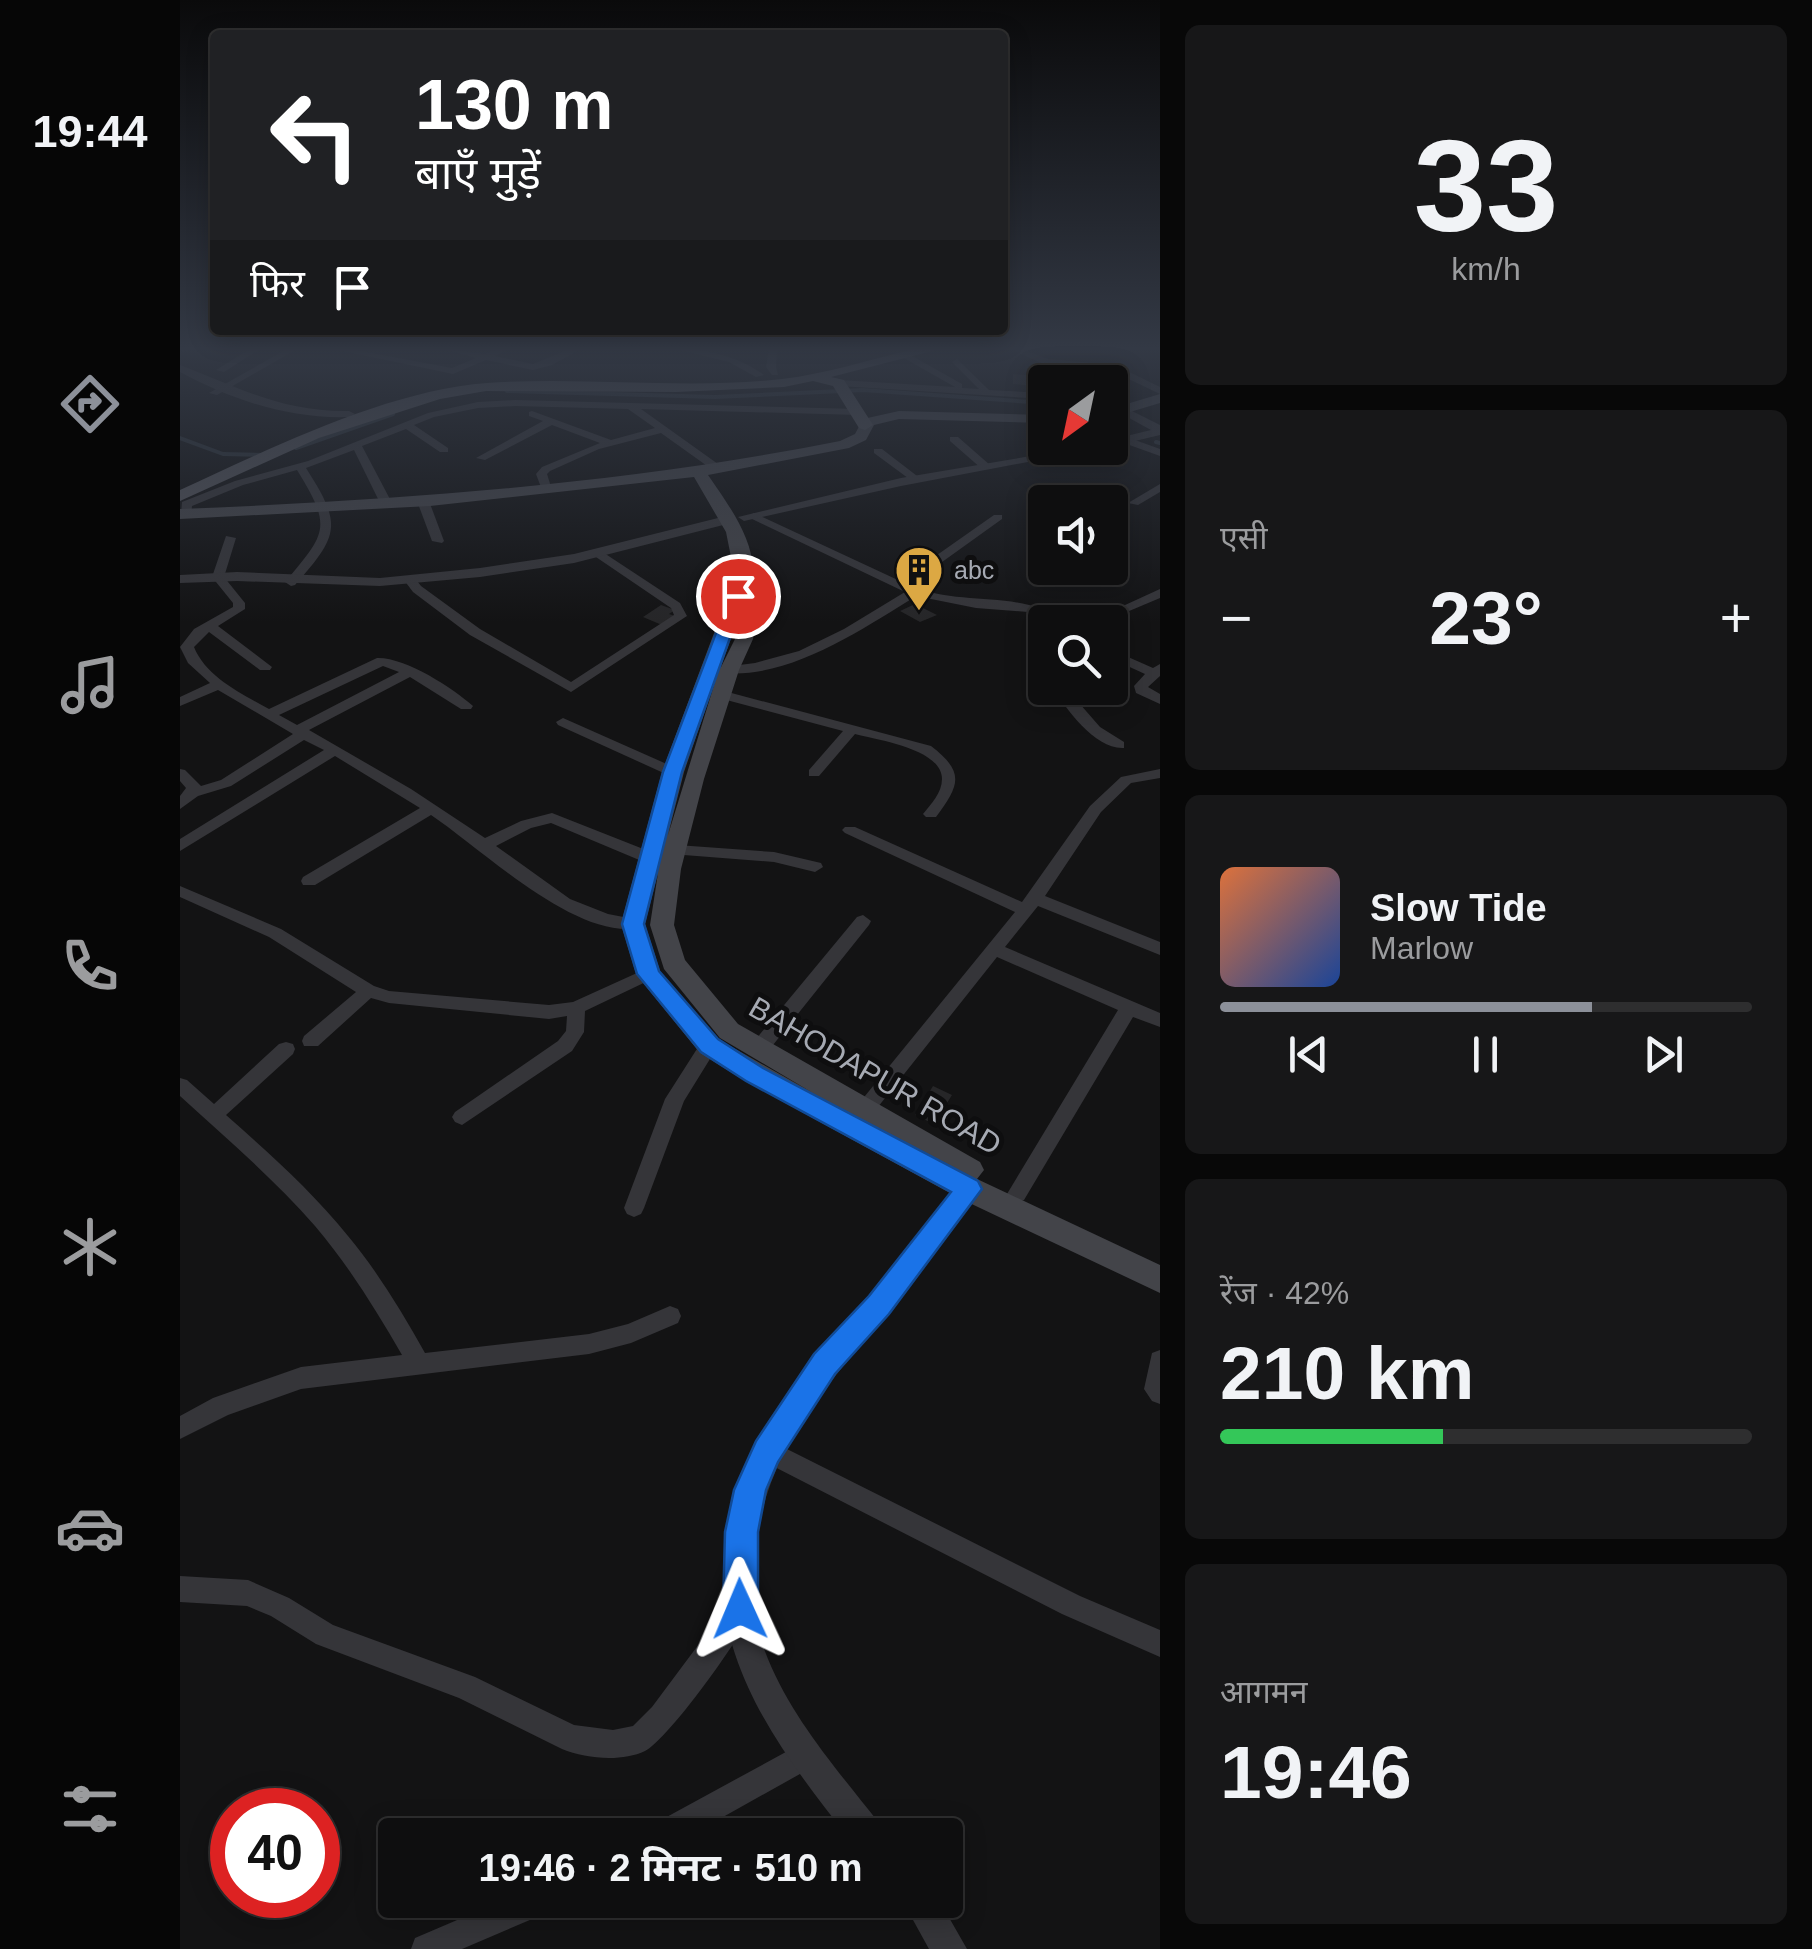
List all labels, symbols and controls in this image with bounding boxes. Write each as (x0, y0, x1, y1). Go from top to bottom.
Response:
text: 130 m (415, 66, 613, 144)
icon: left (250, 70, 380, 200)
text: 19:44 (32, 106, 148, 157)
text: 33 (1414, 113, 1558, 259)
text: बाएँ मुड़ें (415, 148, 541, 199)
text: km/h (1451, 251, 1521, 287)
icon: arrive (325, 260, 380, 315)
text: फिर (250, 263, 305, 305)
north arrow (1028, 365, 1128, 465)
map controls (1028, 365, 1128, 705)
icon: directions (55, 369, 125, 439)
button: sound (1028, 485, 1128, 585)
text: एसी (1220, 520, 1268, 556)
building icon: abc (893, 544, 945, 612)
pin (696, 554, 781, 639)
place label: abc (954, 556, 994, 584)
icon: arrive (711, 569, 766, 624)
text: 23° (1429, 576, 1543, 660)
text: − (1220, 587, 1252, 649)
text: + (1720, 587, 1752, 649)
button: search (1028, 605, 1128, 705)
icon: music (55, 650, 125, 720)
text: Slow Tide (1370, 887, 1547, 929)
text: Marlow (1370, 930, 1473, 966)
icon: phone (55, 931, 125, 1001)
street label: BAHODAPUR ROAD (744, 990, 1007, 1161)
icon: previous (1281, 1027, 1336, 1082)
icon: pause (1458, 1027, 1513, 1082)
icon: next (1636, 1027, 1691, 1082)
icon: climate (55, 1212, 125, 1282)
text: रेंज · 42% (1220, 1275, 1349, 1311)
text: 210 km (1220, 1331, 1474, 1415)
icon: car (55, 1493, 125, 1563)
position arrow (688, 1557, 792, 1661)
text: आगमन (1220, 1674, 1308, 1710)
text: 19:46 (1220, 1730, 1412, 1814)
icon: filters (55, 1774, 125, 1844)
speed limit sign: 40 (210, 1788, 340, 1918)
text: 19:46 · 2 मिनट · 510 m (479, 1847, 862, 1889)

